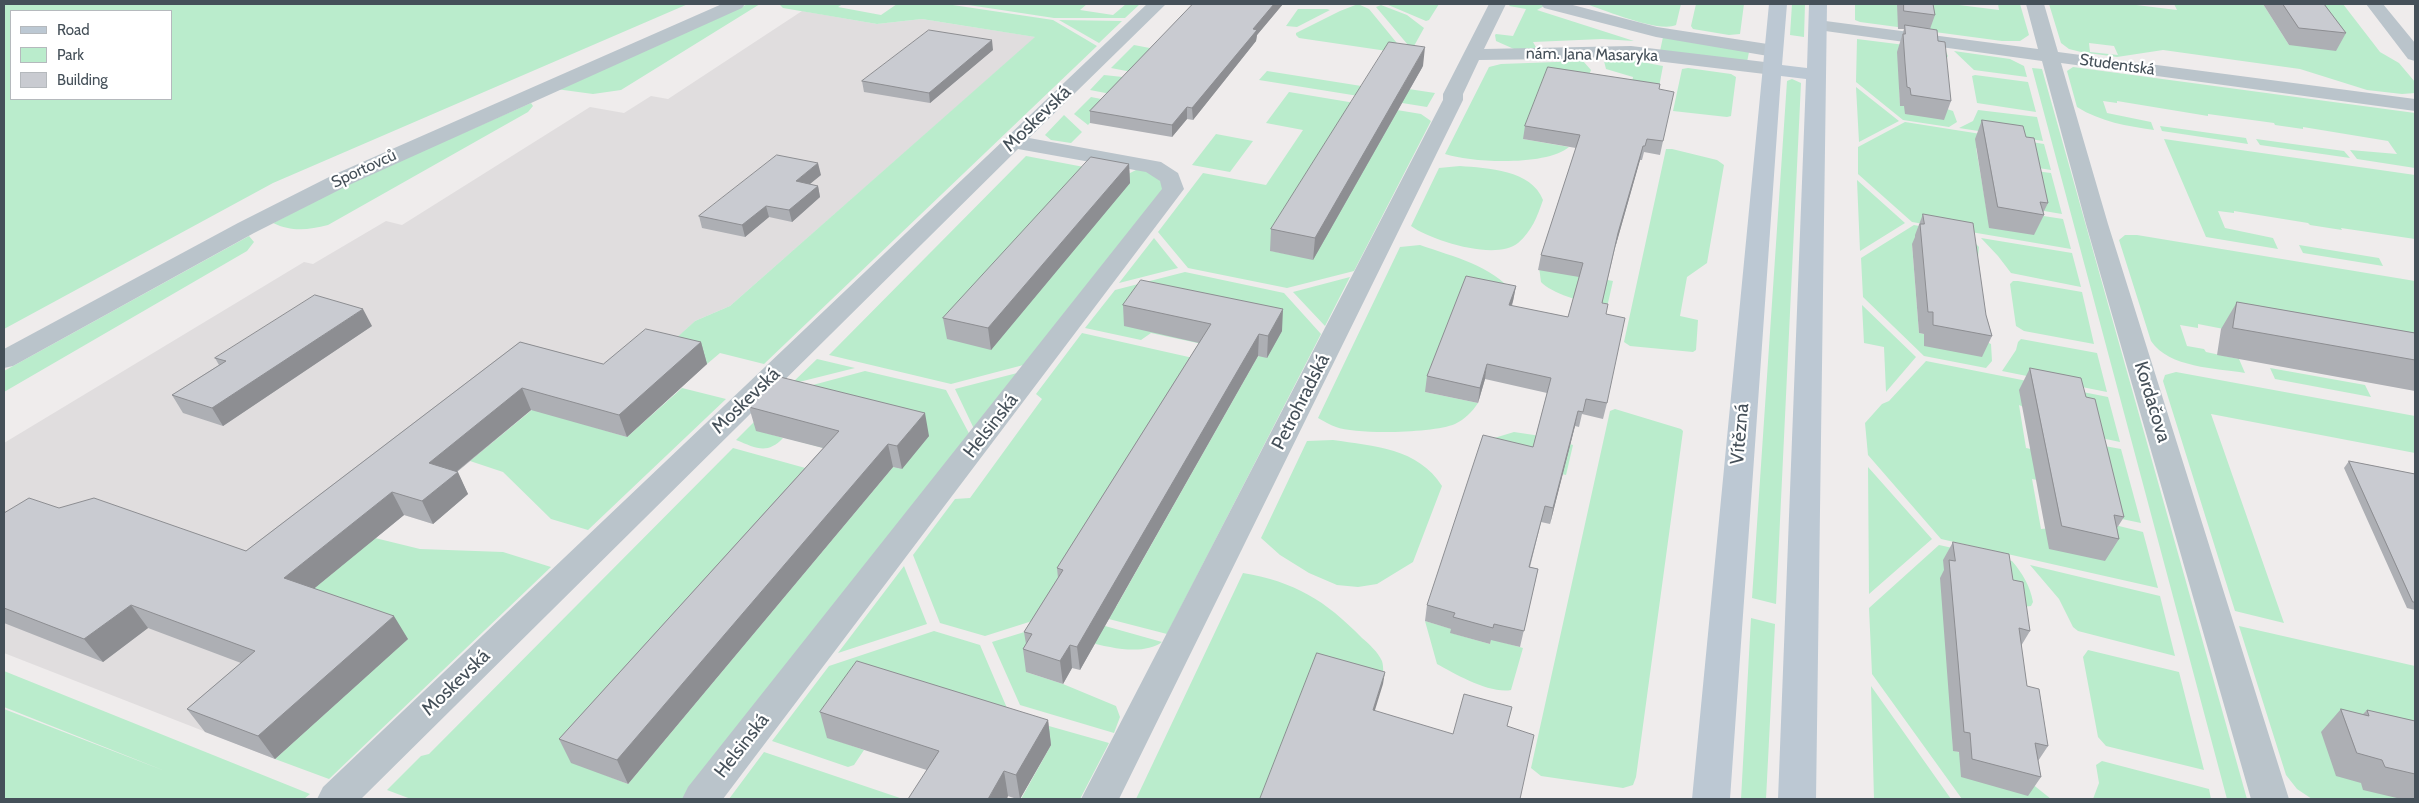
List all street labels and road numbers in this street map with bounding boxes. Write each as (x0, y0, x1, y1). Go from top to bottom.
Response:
street label: nám. Jana Masaryka (1526, 44, 1658, 66)
street label: Studentská (2078, 50, 2156, 80)
street label: Moskevská (998, 81, 1076, 157)
street label: Sportovců (329, 146, 399, 192)
street label: Petrohradská (1267, 350, 1335, 454)
street label: Kordačova (2129, 359, 2175, 445)
street label: Moskevská (707, 363, 785, 439)
street label: Helsinská (959, 389, 1023, 463)
street label: Vítězná (1726, 402, 1754, 466)
street label: Moskevská (417, 645, 495, 721)
street label: Helsinská (710, 709, 774, 783)

